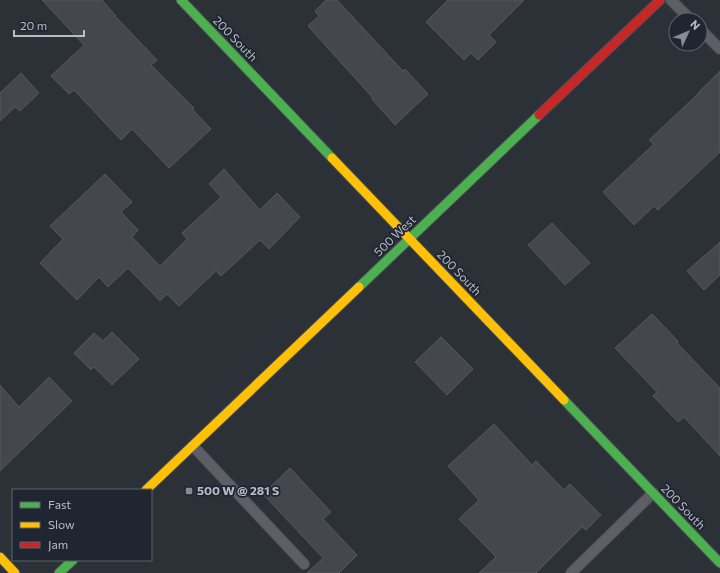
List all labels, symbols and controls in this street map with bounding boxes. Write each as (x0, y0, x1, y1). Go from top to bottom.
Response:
scale bar (14, 12, 84, 38)
north arrow (668, 12, 708, 52)
street label: 200 South (211, 13, 261, 64)
text: N (688, 17, 703, 32)
text: 20 m (20, 18, 47, 32)
street label: 500 West (370, 212, 418, 259)
street label: 200 South (435, 247, 485, 298)
street label: 200 South (659, 481, 709, 532)
place label: 500 W @ 281 S (197, 483, 279, 497)
marker: 500 W @ 281 S (184, 486, 194, 496)
legend (12, 489, 152, 561)
text: Fast (48, 497, 71, 511)
text: Slow (48, 517, 75, 531)
text: Jam (48, 537, 68, 552)

